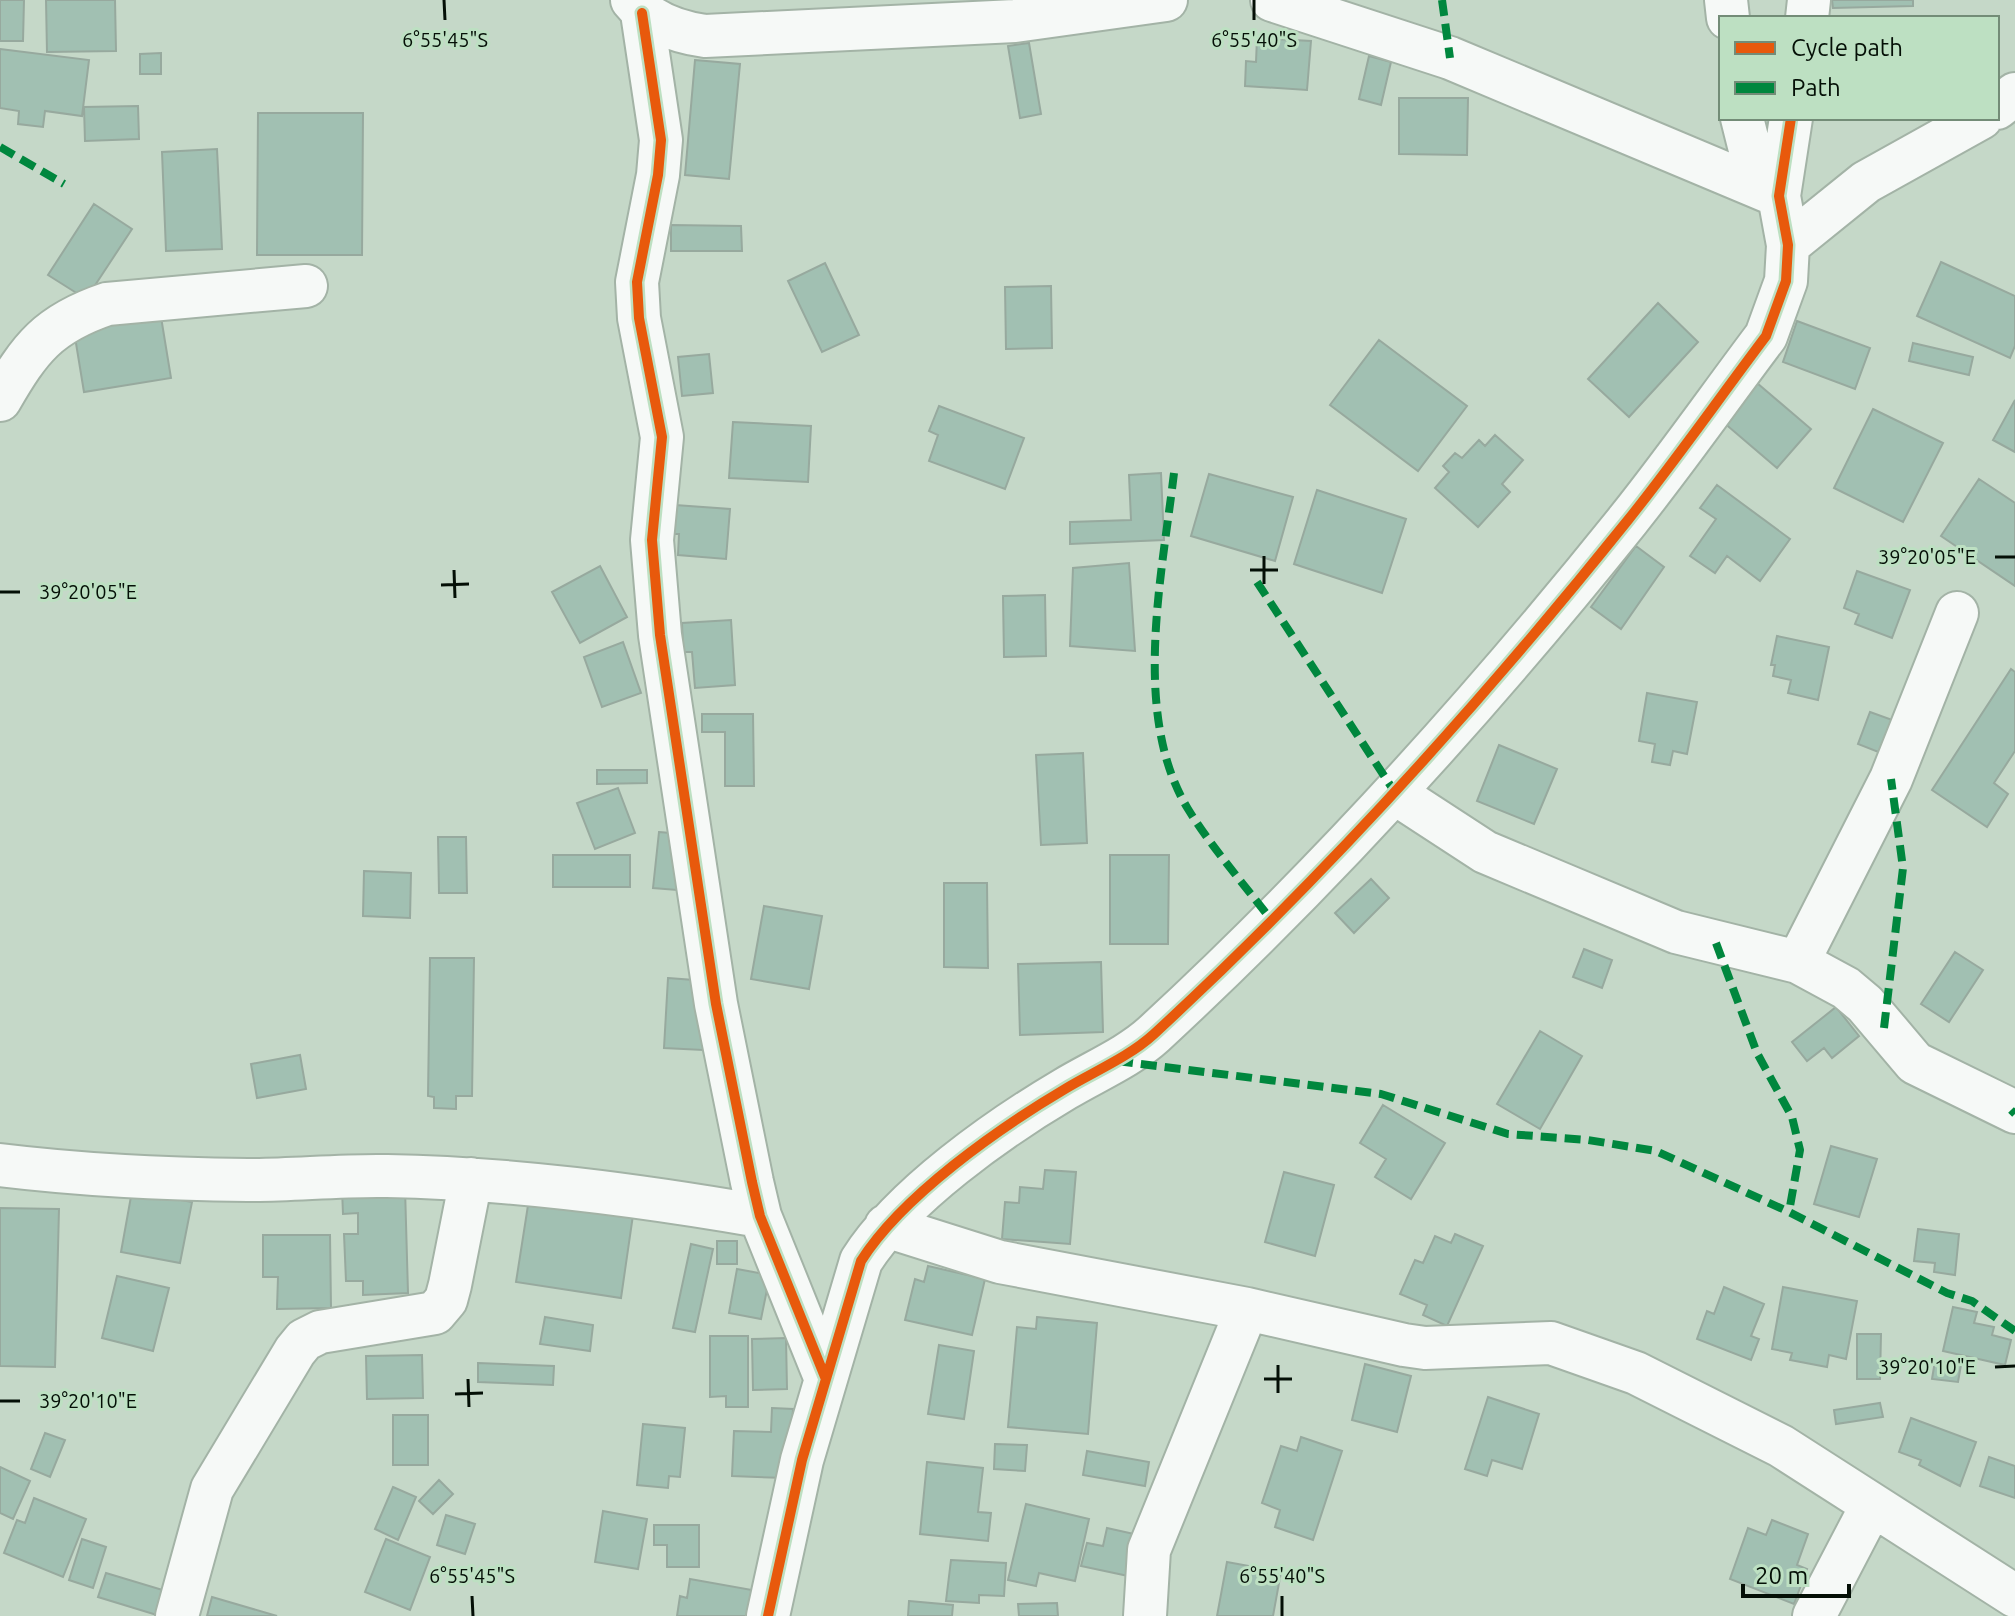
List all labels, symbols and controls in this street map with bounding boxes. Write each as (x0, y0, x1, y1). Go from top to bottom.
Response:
legend (1719, 16, 1999, 120)
text: 6°55'45"S (402, 28, 488, 51)
text: 6°55'40"S (1211, 28, 1297, 51)
text: Cycle path (1791, 34, 1903, 61)
text: Path (1791, 74, 1841, 101)
text: 39°20'05"E (1878, 545, 1976, 568)
text: 39°20'05"E (39, 580, 137, 603)
text: 39°20'10"E (1878, 1355, 1976, 1378)
text: 39°20'10"E (39, 1389, 137, 1412)
scale bar (1743, 1548, 1849, 1598)
text: 20 m (1755, 1562, 1808, 1589)
text: 6°55'45"S (429, 1564, 515, 1587)
text: 6°55'40"S (1239, 1564, 1325, 1587)

